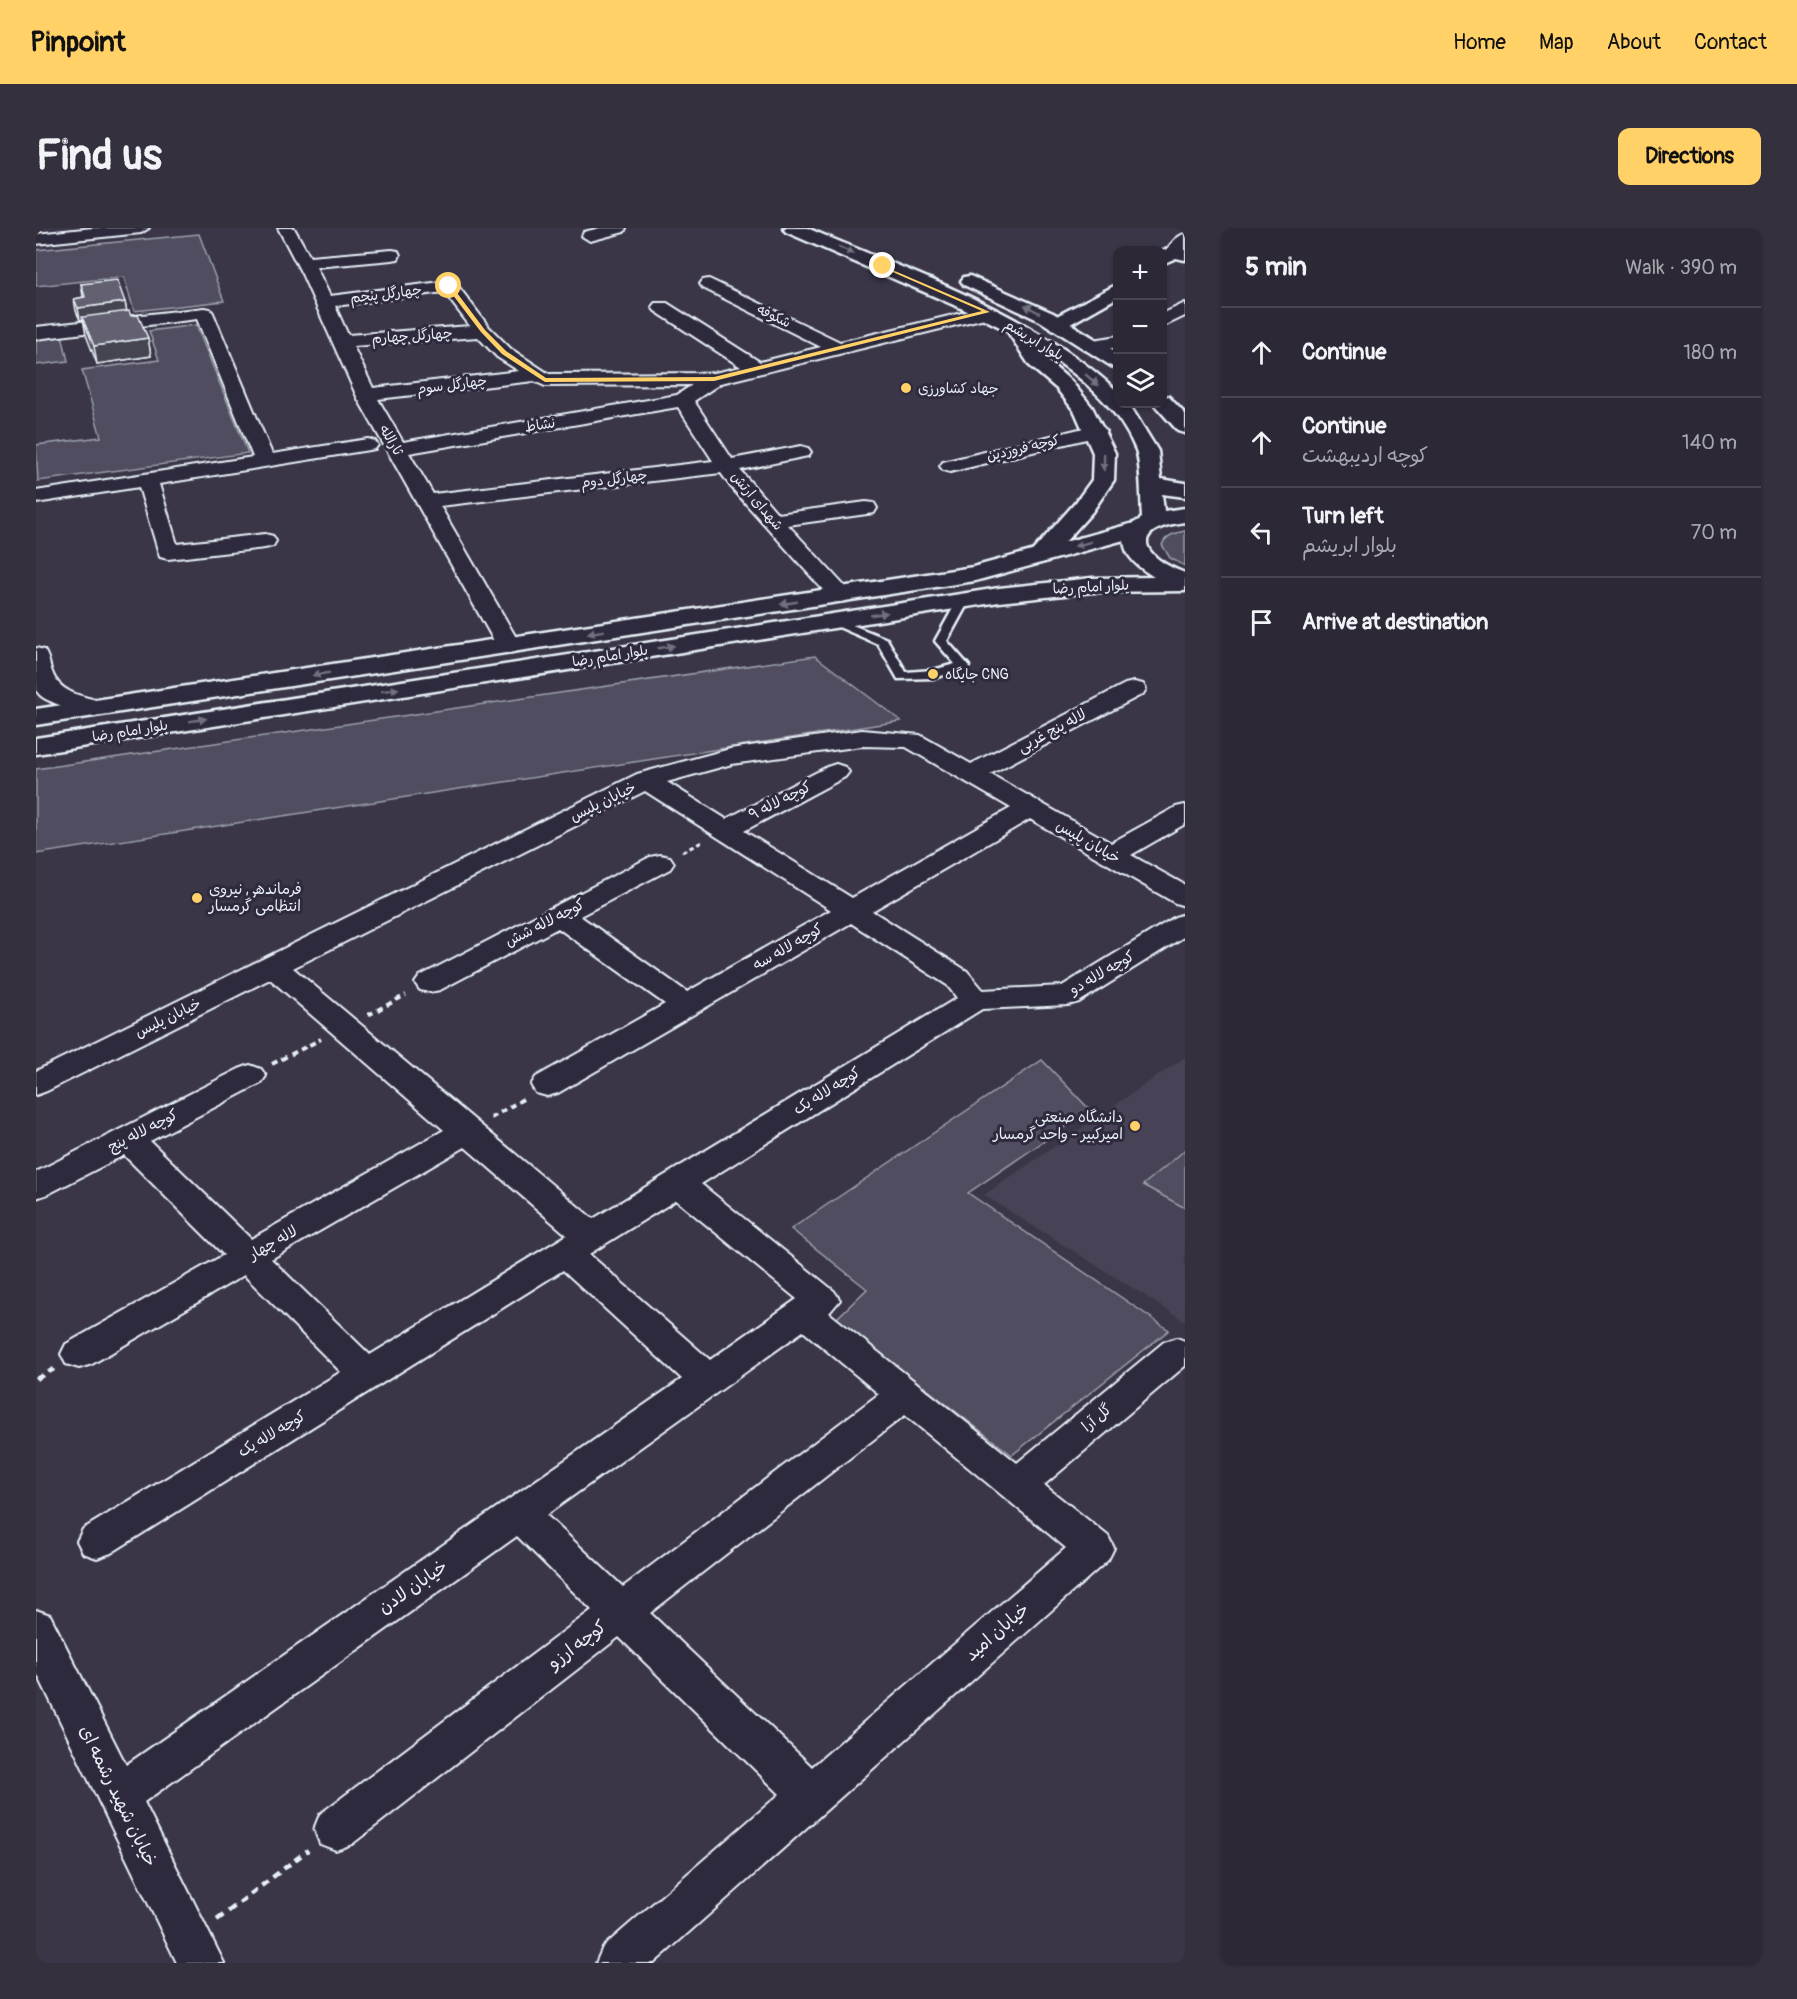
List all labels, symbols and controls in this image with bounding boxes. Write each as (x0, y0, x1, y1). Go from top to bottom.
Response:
text: Pinpoint (30, 25, 126, 60)
text: Home (1453, 29, 1506, 56)
text: Map (1539, 29, 1574, 56)
text: About (1607, 29, 1661, 56)
text: Contact (1694, 29, 1767, 56)
button: Directions (1618, 128, 1761, 185)
text: Find us (36, 130, 162, 182)
one-way arrow (837, 246, 855, 255)
map controls (1113, 246, 1167, 408)
button: + (1113, 246, 1167, 300)
text: 5 min (1245, 251, 1307, 283)
route end (869, 252, 895, 278)
text: Walk · 390 m (1625, 255, 1737, 280)
route start (435, 272, 461, 298)
street label: چهارگل پنجم (349, 281, 423, 309)
button: − (1113, 300, 1167, 354)
street label: شکوفه (754, 301, 794, 331)
one-way arrow (1024, 304, 1041, 314)
street label: بلوار ابریشم (1000, 316, 1067, 366)
street label: چهارگل چهارم (371, 325, 453, 349)
icon: ahead (1245, 336, 1278, 369)
text: Continue (1302, 338, 1386, 366)
text: 180 m (1683, 340, 1737, 365)
button: layers (1113, 354, 1167, 408)
street label: چهارگل سوم (416, 372, 488, 401)
one-way arrow (1084, 373, 1099, 386)
place label: جهاد کشاورزی (918, 380, 999, 397)
marker: جهاد کشاورزی (899, 381, 913, 395)
text: Continue (1302, 412, 1386, 440)
street label: نشاط (524, 414, 556, 436)
street label: ثارالله (376, 422, 407, 459)
icon: ahead (1245, 426, 1278, 459)
text: 140 m (1682, 430, 1737, 455)
street label: کوچه فروردین (985, 431, 1061, 466)
text: کوچه اردیبهشت (1302, 443, 1428, 468)
one-way arrow (1099, 452, 1108, 471)
street label: چهارگل دوم (580, 466, 648, 493)
street label: شهدای ارتش (727, 468, 787, 534)
text: Turn left (1302, 502, 1384, 530)
icon: left (1245, 516, 1278, 549)
text: 70 m (1691, 520, 1737, 545)
text: بلوار ابریشم (1302, 533, 1397, 558)
one-way arrow (1074, 540, 1092, 549)
street label: بلوار امام رضا (1052, 577, 1130, 599)
one-way arrow (780, 598, 799, 607)
icon: arrive (1245, 606, 1278, 639)
text: Arrive at destination (1302, 608, 1488, 636)
one-way arrow (870, 609, 889, 618)
one-way arrow (587, 628, 606, 637)
street label: بلوار امام رضا (571, 642, 649, 672)
one-way arrow (657, 643, 676, 652)
place label: جایگاه CNG (945, 666, 1009, 683)
marker: جایگاه CNG (926, 667, 940, 681)
one-way arrow (311, 670, 330, 679)
one-way arrow (381, 686, 400, 695)
street label: لاله پنج غربی (1014, 705, 1090, 757)
one-way arrow (188, 716, 207, 725)
street label: بلوار امام رضا (91, 717, 169, 747)
street label: کوچه لاله ۹ (746, 777, 814, 825)
street label: خیابان پلیس (567, 778, 639, 826)
street label: خیابان پلیس (1052, 816, 1124, 868)
place label: فرماندهی نیروی انتظامی گرمسار (208, 880, 302, 916)
marker: فرماندهی نیروی انتظامی گرمسار (190, 891, 204, 905)
street label: کوچه لاله شش (502, 895, 588, 951)
street label: کوچه لاله سه (750, 919, 826, 975)
street label: کوچه لاله دو (1065, 947, 1138, 1000)
street label: خیابان پلیس (132, 994, 204, 1042)
street label: کوچه لاله یک (790, 1063, 864, 1119)
street label: کوچه لاله پنج (105, 1105, 181, 1157)
place label: دانشگاه صنعتی امیرکبیر - واحد گرمسار (992, 1108, 1123, 1144)
marker: دانشگاه صنعتی امیرکبیر - واحد گرمسار (1128, 1119, 1142, 1133)
street label: لاله چهار (244, 1222, 301, 1265)
street label: گل آرا (1078, 1400, 1116, 1436)
street label: کوچه لاله یک (235, 1406, 309, 1462)
street label: خیابان لادن (374, 1555, 452, 1619)
street label: خیابان امید (960, 1598, 1034, 1666)
street label: کوچه ارزو (542, 1615, 611, 1675)
street label: خیابان شهید رشمه ای (74, 1721, 162, 1871)

